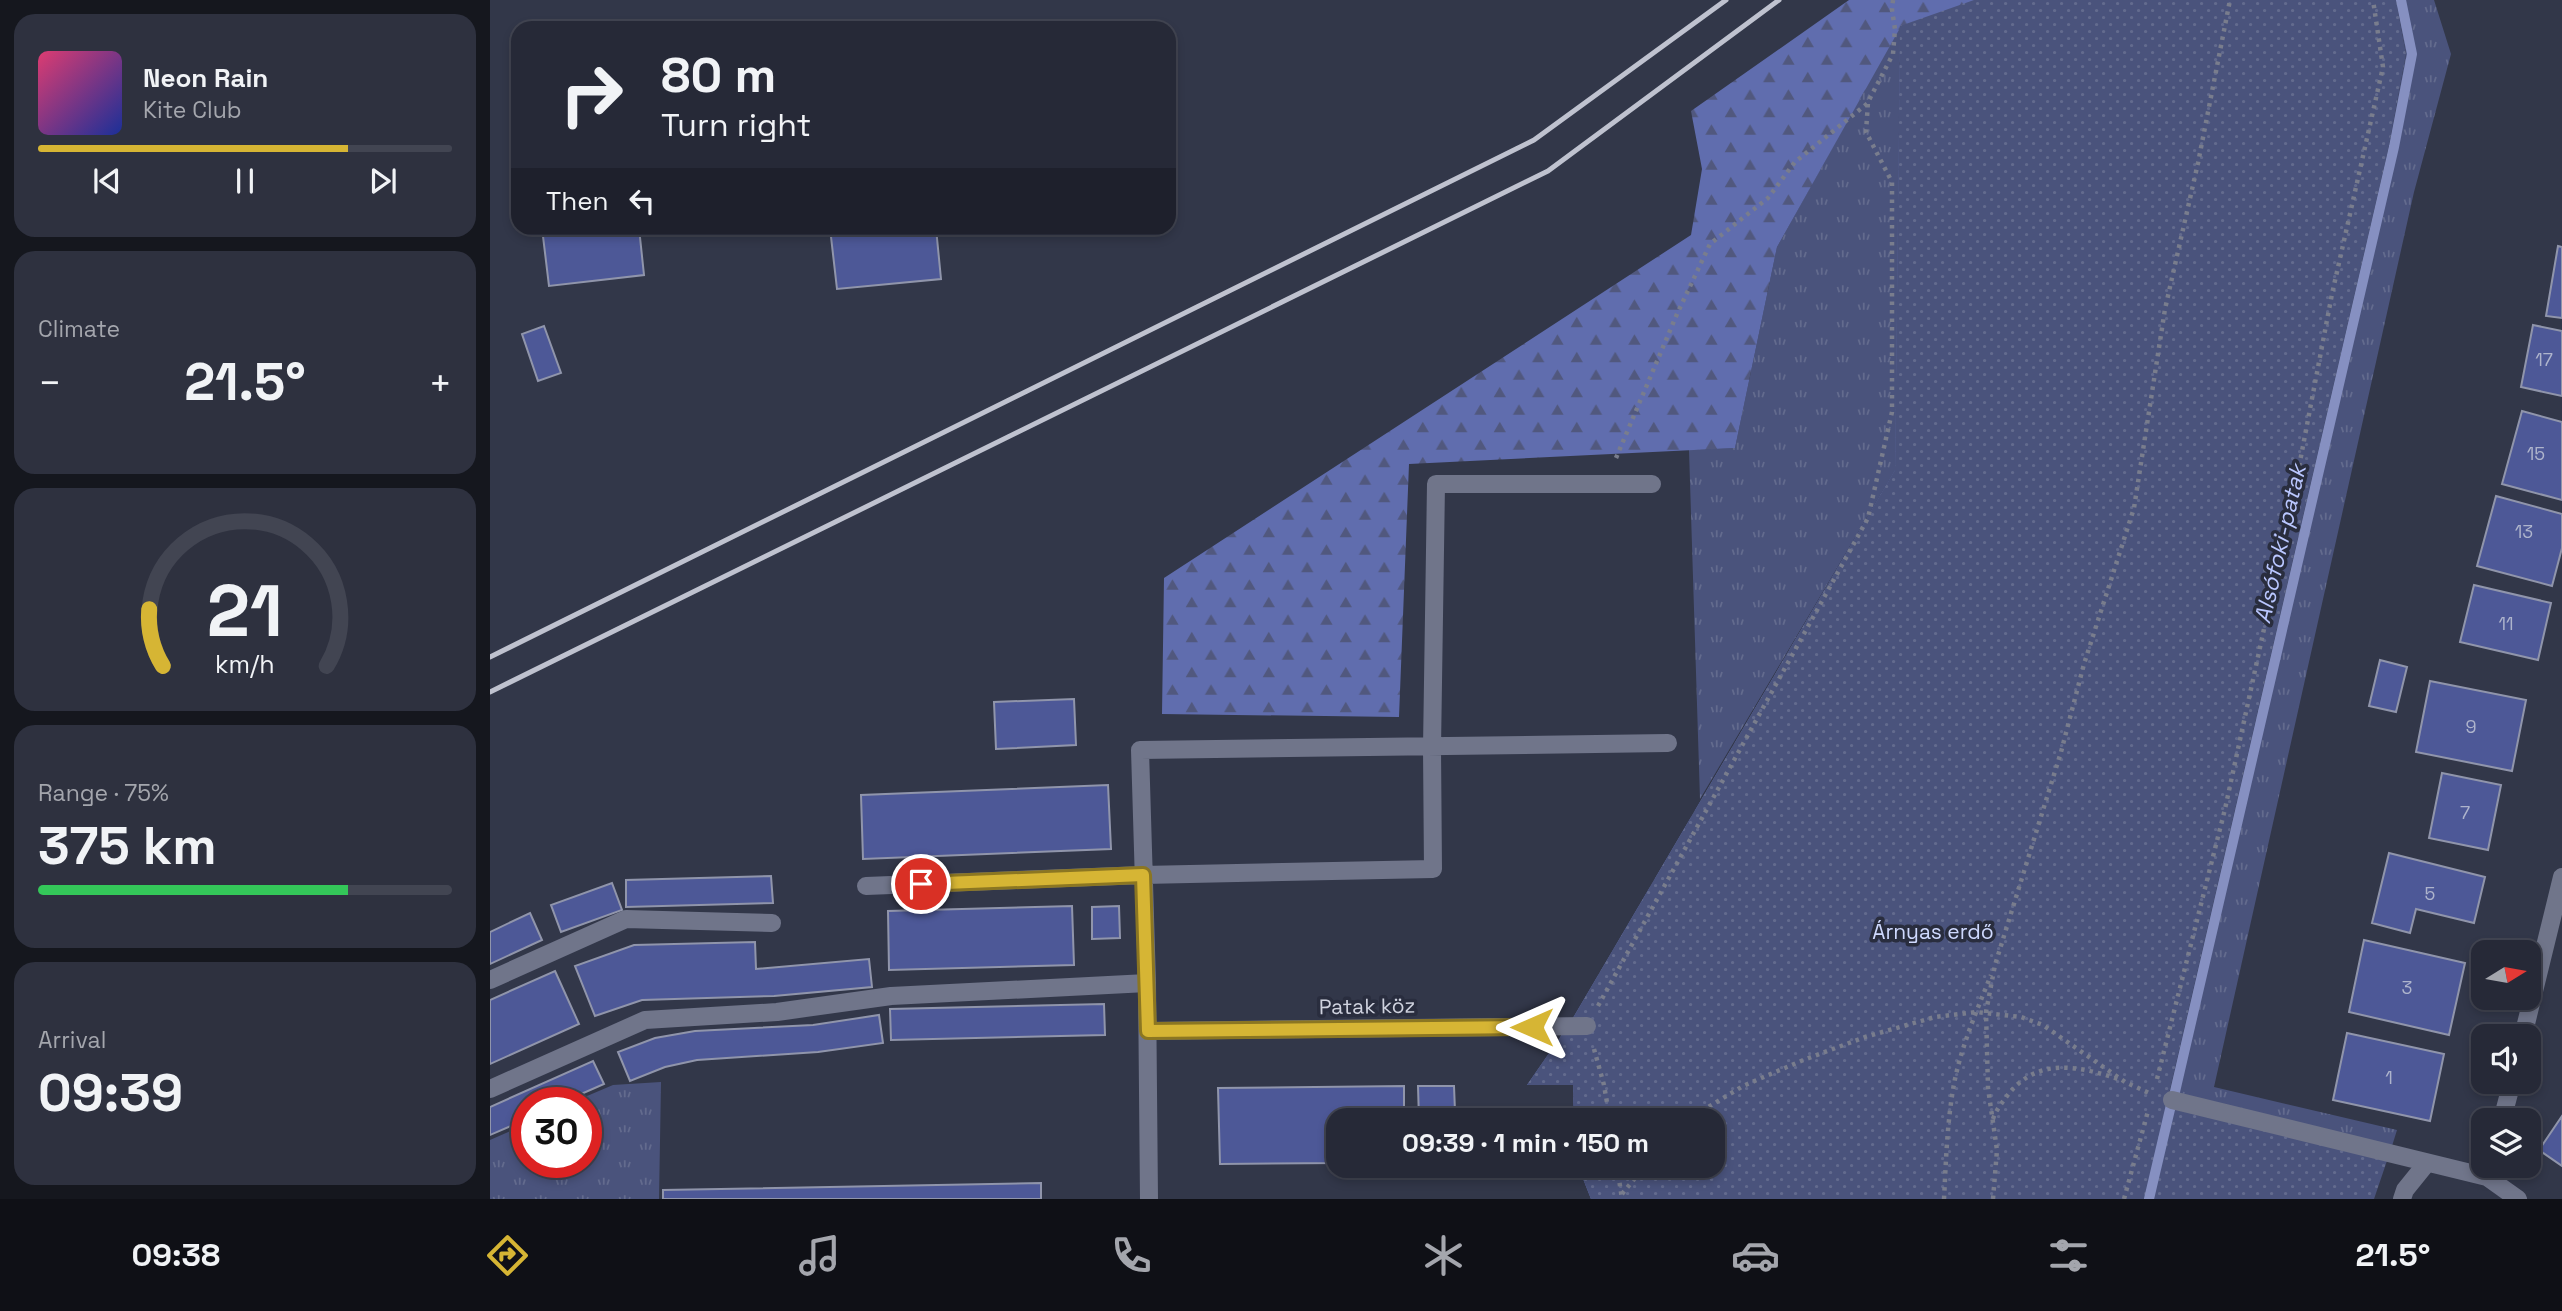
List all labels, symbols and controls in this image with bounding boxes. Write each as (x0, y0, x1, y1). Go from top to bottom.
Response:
text: 80 m (661, 44, 776, 106)
icon: right (546, 49, 637, 140)
text: Neon Rain (143, 61, 268, 95)
text: Kite Club (143, 95, 242, 125)
text: Turn right (661, 105, 811, 145)
icon: previous (88, 162, 126, 200)
icon: pause (226, 162, 264, 200)
icon: next (364, 162, 402, 200)
icon: left (623, 182, 661, 220)
text: Then (546, 184, 609, 218)
text: Climate (38, 314, 120, 344)
house number: 17 (2535, 348, 2553, 371)
text: 21.5° (184, 349, 306, 415)
text: − (38, 359, 62, 407)
text: + (428, 359, 452, 407)
house number: 15 (2527, 442, 2545, 465)
water label: Alsófoki-patak (2247, 459, 2313, 626)
house number: 13 (2515, 520, 2533, 543)
text: 21 (207, 564, 283, 657)
house number: 11 (2498, 612, 2514, 635)
text: km/h (215, 647, 275, 679)
house number: 9 (2465, 715, 2477, 738)
text: Range · 75% (38, 778, 169, 808)
house number: 7 (2460, 801, 2470, 824)
text: 375 km (38, 813, 217, 879)
pin (891, 854, 951, 914)
icon: arrive (902, 865, 940, 903)
house number: 5 (2425, 882, 2435, 905)
park label: Árnyas erdő (1872, 918, 1994, 945)
north arrow (2471, 940, 2541, 1010)
map controls (2471, 940, 2541, 1178)
house number: 3 (2402, 976, 2412, 999)
position arrow (1495, 990, 1569, 1064)
street label: Patak köz (1319, 992, 1415, 1020)
button: sound (2471, 1024, 2541, 1094)
text: Arrival (38, 1025, 106, 1055)
text: 09:39 (38, 1060, 183, 1126)
house number: 1 (2385, 1066, 2393, 1089)
speed limit sign: 30 (511, 1087, 602, 1178)
button: layers (2471, 1108, 2541, 1178)
text: 09:39 · 1 min · 150 m (1402, 1126, 1649, 1160)
icon: directions (483, 1231, 532, 1280)
icon: music (795, 1231, 844, 1280)
icon: phone (1107, 1231, 1156, 1280)
icon: climate (1419, 1231, 1468, 1280)
icon: car (1731, 1231, 1780, 1280)
icon: filters (2044, 1231, 2093, 1280)
text: 09:38 (132, 1235, 220, 1275)
text: 21.5° (2356, 1235, 2430, 1275)

